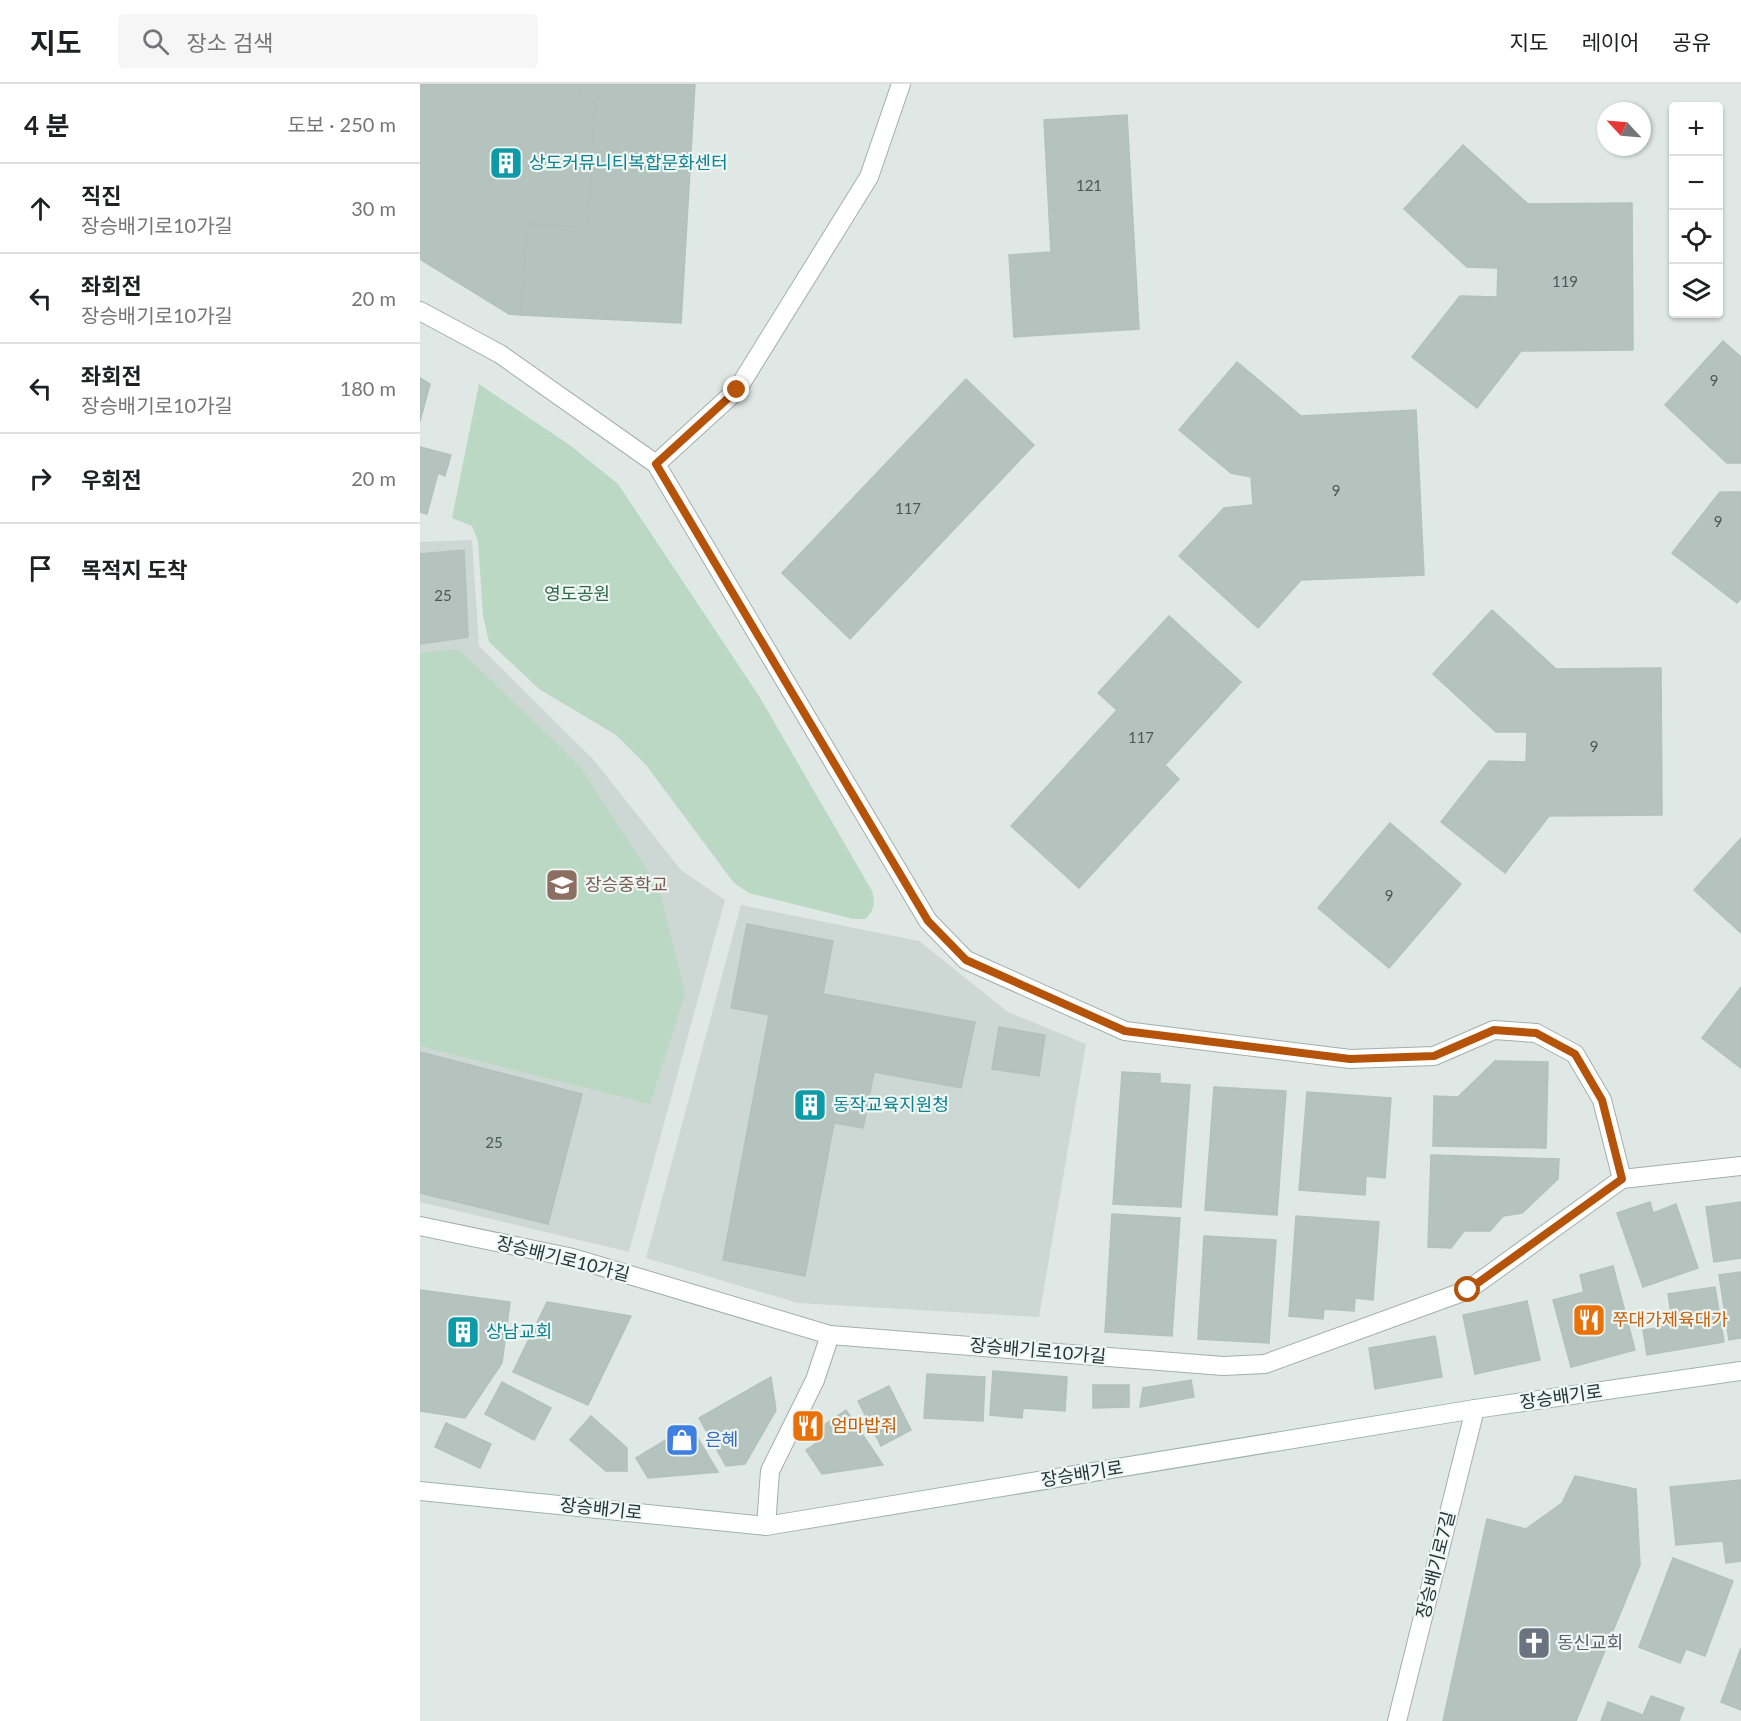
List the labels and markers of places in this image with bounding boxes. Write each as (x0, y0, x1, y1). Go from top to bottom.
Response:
building icon: 상도커뮤니티복합문화센터 (488, 145, 524, 181)
place label: 상도커뮤니티복합문화센터 (529, 151, 728, 173)
school or university icon: 장승중학교 (544, 867, 580, 903)
place label: 장승중학교 (585, 873, 668, 895)
building icon: 동작교육지원청 (792, 1087, 828, 1123)
place label: 동작교육지원청 (833, 1093, 949, 1115)
restaurant icon: 쭈대가제육대가 (1571, 1302, 1607, 1338)
place label: 쭈대가제육대가 (1612, 1308, 1728, 1330)
building icon: 상남교회 (445, 1314, 481, 1350)
place label: 상남교회 (486, 1320, 552, 1342)
restaurant icon: 엄마밥줘 (790, 1408, 826, 1444)
place label: 엄마밥줘 (831, 1414, 897, 1436)
shop icon: 은혜 (664, 1422, 700, 1458)
place label: 은혜 (705, 1428, 738, 1450)
church icon: 동신교회 (1516, 1625, 1552, 1661)
place label: 동신교회 (1557, 1631, 1623, 1653)

